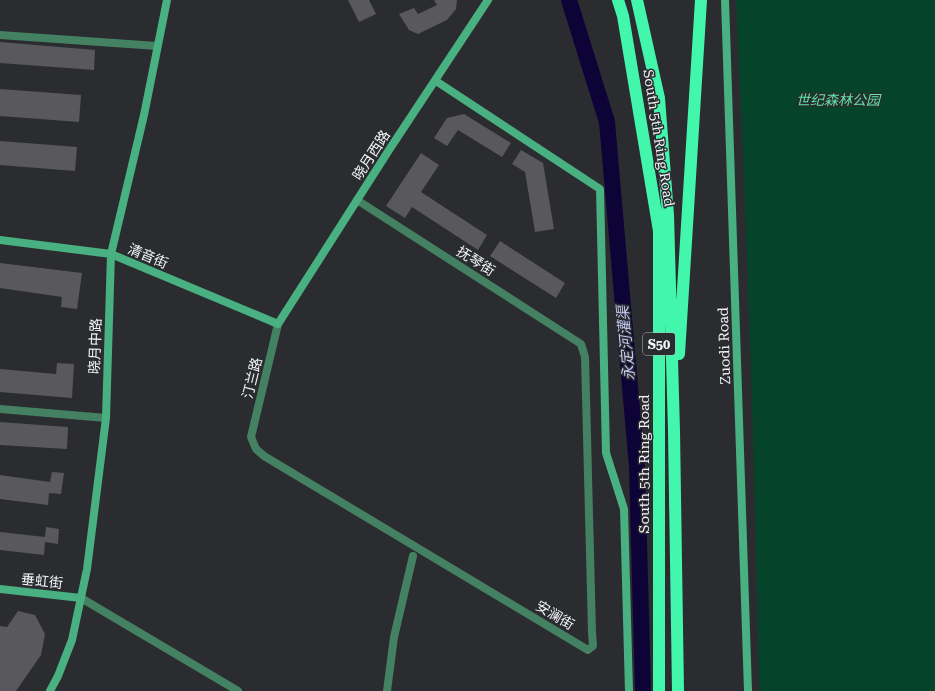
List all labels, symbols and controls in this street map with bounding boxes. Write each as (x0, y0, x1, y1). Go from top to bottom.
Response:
street label: South 5th Ring Road (640, 68, 678, 208)
park label: 世纪森林公园 (796, 92, 882, 108)
street label: 晓月西路 (349, 127, 393, 183)
street label: 清音街 (126, 240, 170, 272)
street label: 抚琴街 (454, 243, 498, 279)
water label: 永定河灌渠 (614, 303, 638, 381)
street label: Zuodi Road (715, 307, 733, 385)
street label: 晓月中路 (86, 318, 104, 374)
road number: S50 (643, 333, 675, 355)
street label: 汀兰路 (239, 356, 265, 400)
street label: South 5th Ring Road (636, 395, 652, 533)
street label: 垂虹街 (20, 571, 64, 591)
street label: 安澜街 (533, 597, 577, 633)

